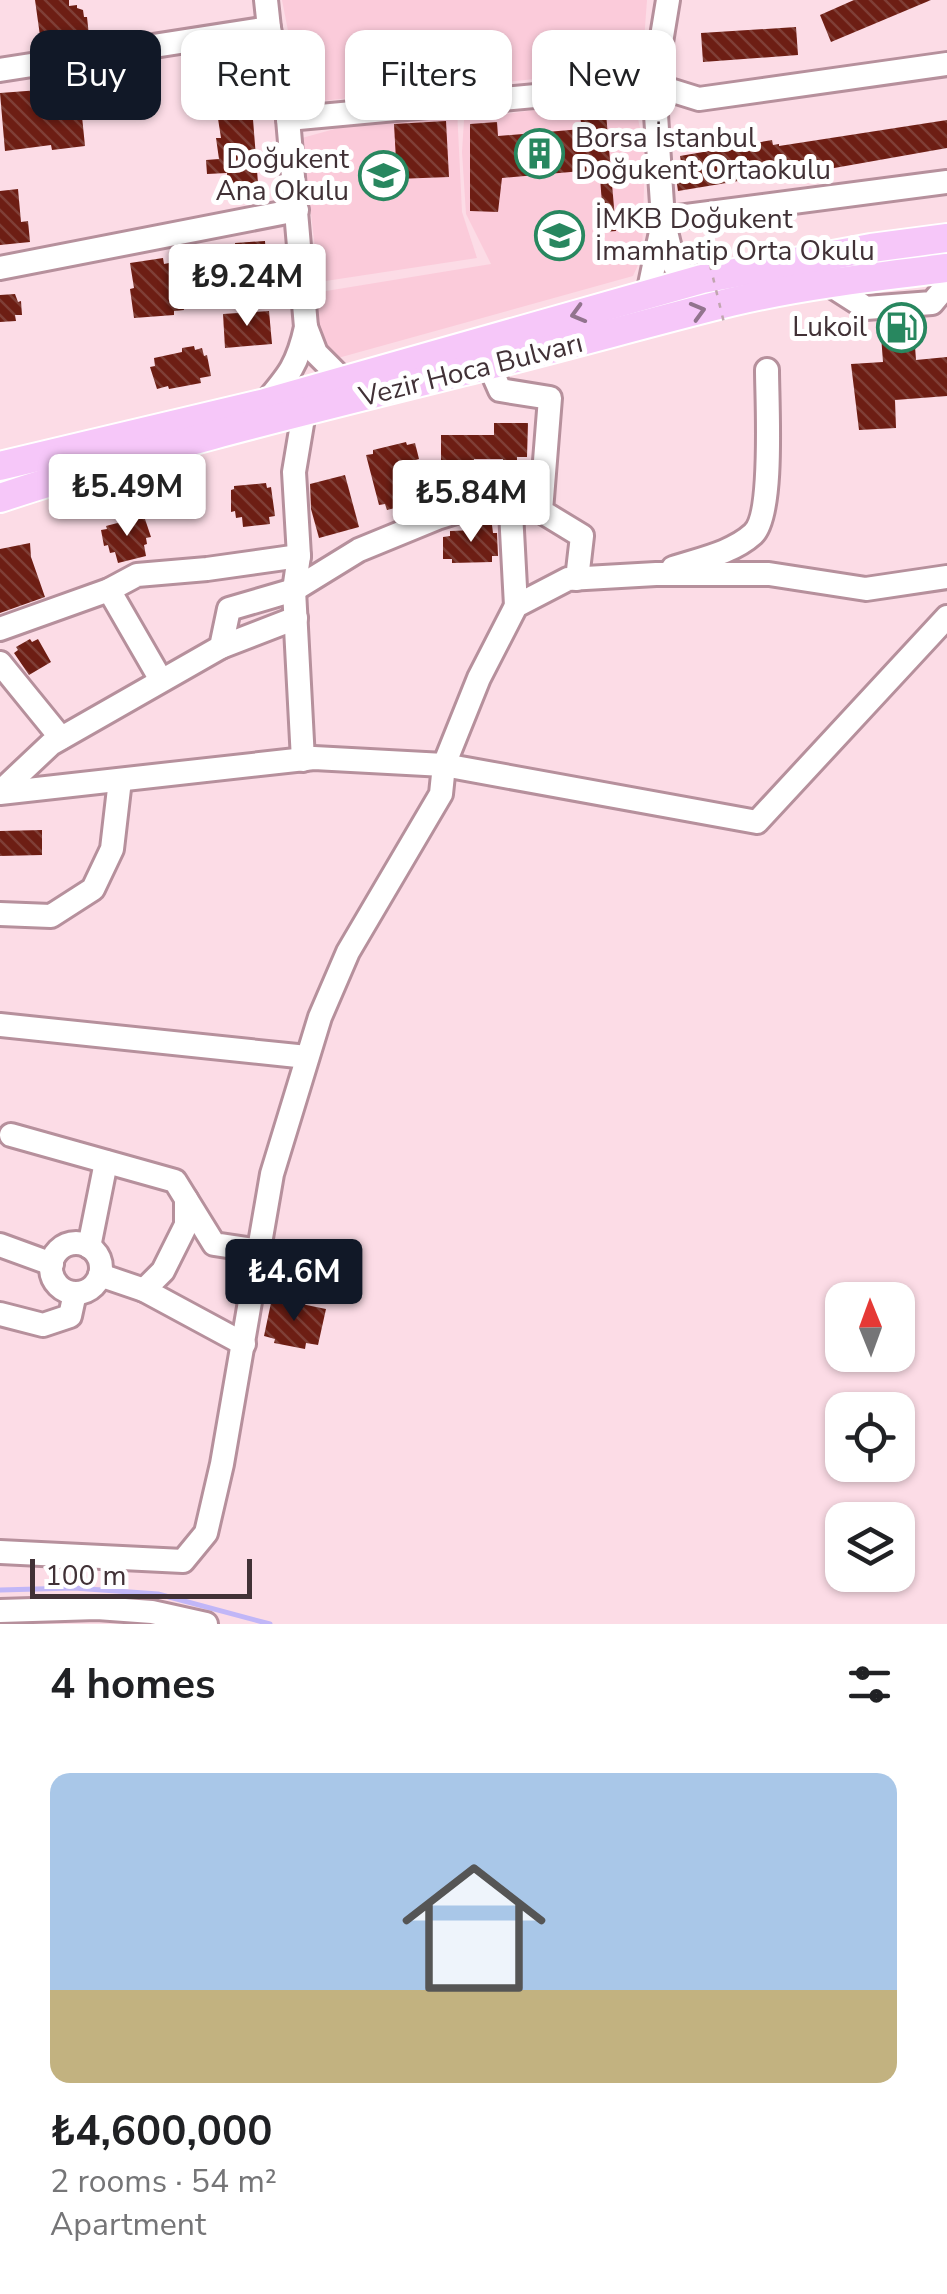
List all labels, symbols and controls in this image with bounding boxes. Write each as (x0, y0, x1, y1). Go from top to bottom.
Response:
chip: Buy (30, 30, 161, 120)
chip: Rent (181, 30, 325, 120)
chip: Filters (345, 30, 512, 120)
chip: New (532, 30, 676, 120)
place label: Borsa İstanbul Doğukent Ortaokulu (575, 119, 831, 189)
building icon: Borsa İstanbul Doğukent Ortaokulu (514, 128, 566, 180)
place label: Doğukent Ana Okulu (215, 140, 349, 210)
school or university icon: Doğukent Ana Okulu (358, 149, 410, 201)
place label: İMKB Doğukent İmamhatip Orta Okulu (595, 200, 875, 270)
school or university icon: İMKB Doğukent İmamhatip Orta Okulu (534, 209, 586, 261)
pin: ₺9.24M (166, 244, 328, 329)
text: ₺9.24M (191, 255, 303, 298)
fuel station icon: Lukoil (876, 301, 928, 353)
one-way arrow (570, 302, 587, 323)
one-way arrow (689, 302, 706, 323)
place label: Lukoil (792, 308, 868, 346)
street label: Vezir Hoca Bulvarı (354, 324, 587, 416)
pin: ₺5.49M (46, 454, 208, 539)
pin: ₺5.84M (390, 460, 552, 545)
text: ₺5.49M (71, 465, 183, 508)
text: ₺5.84M (415, 471, 527, 514)
pin: ₺4.6M (224, 1239, 364, 1324)
text: ₺4.6M (247, 1250, 341, 1293)
north arrow (825, 1282, 915, 1372)
map controls (825, 1282, 915, 1592)
button: locate (825, 1392, 915, 1482)
button: layers (825, 1502, 915, 1592)
scale bar (30, 1554, 252, 1598)
text: 100 m (45, 1557, 127, 1595)
text: 4 homes (50, 1656, 215, 1713)
icon: filters (842, 1657, 897, 1712)
icon: home (384, 1838, 564, 2018)
text: ₺4,600,000 (50, 2103, 272, 2160)
text: 2 rooms · 54 m² (50, 2160, 277, 2203)
text: Apartment (50, 2203, 206, 2246)

